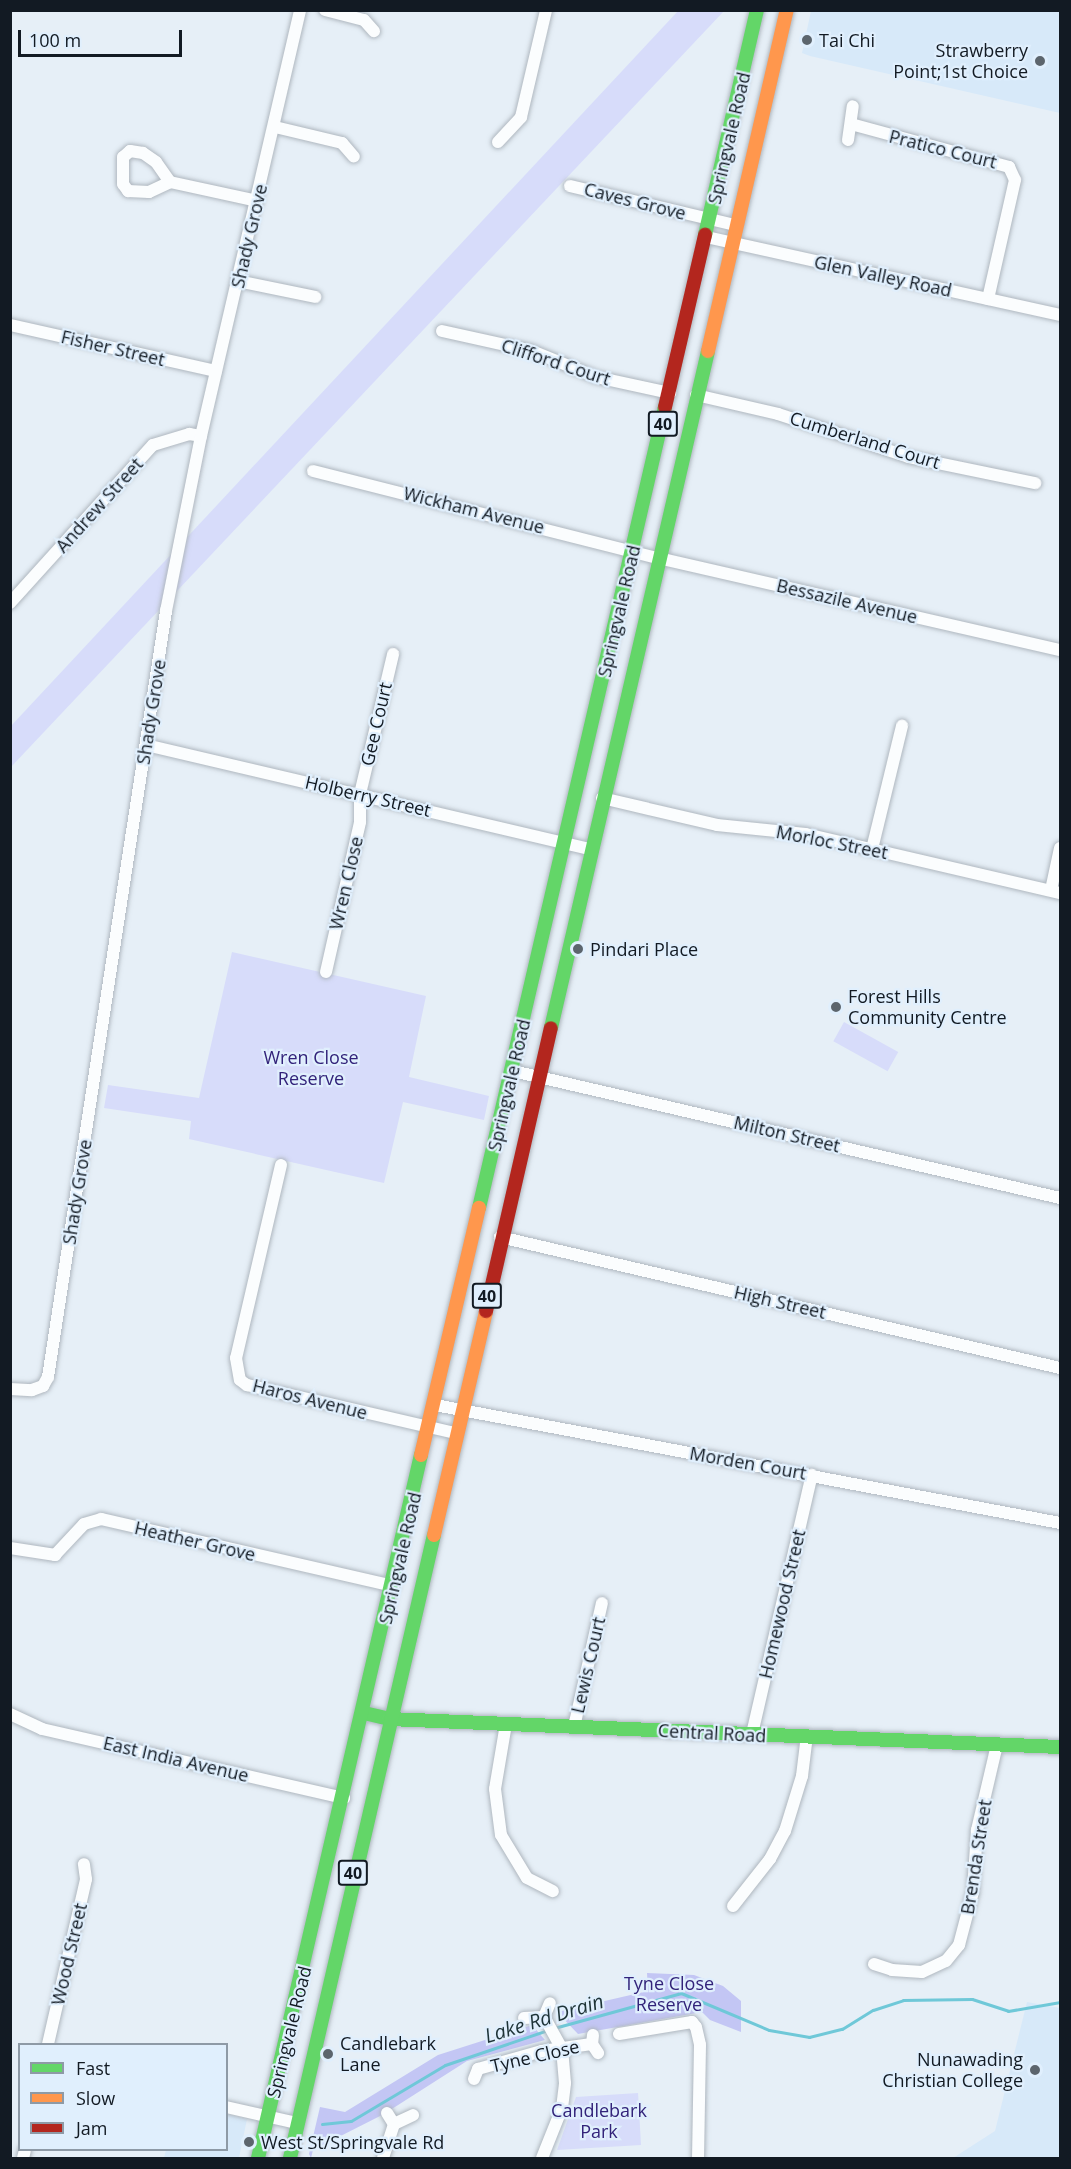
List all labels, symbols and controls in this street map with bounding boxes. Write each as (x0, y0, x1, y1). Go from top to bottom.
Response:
scale bar (21, 18, 184, 56)
text: 100 m (29, 28, 81, 52)
place label: Tai Chi (819, 29, 875, 51)
marker: Tai Chi (800, 33, 814, 47)
place label: Strawberry Point;1st Choice (893, 40, 1028, 82)
marker: Strawberry Point;1st Choice (1033, 54, 1047, 68)
street label: Springvale Road (703, 70, 755, 206)
street label: Pratico Court (887, 125, 999, 173)
street label: Caves Grove (582, 178, 688, 224)
street label: Shady Grove (227, 182, 271, 290)
street label: Glen Valley Road (812, 251, 954, 301)
street label: Fisher Street (59, 326, 167, 370)
street label: Clifford Court (499, 334, 613, 390)
street label: Cumberland Court (787, 407, 943, 473)
road number: 40 (646, 411, 680, 437)
street label: Andrew Street (51, 453, 147, 557)
street label: Wickham Avenue (401, 482, 547, 538)
street label: Springvale Road (593, 543, 645, 679)
street label: Bessazile Avenue (774, 574, 920, 628)
street label: Shady Grove (132, 658, 170, 766)
street label: Gee Court (356, 680, 396, 768)
street label: Holberry Street (303, 771, 433, 821)
street label: Morloc Street (774, 821, 890, 863)
street label: Wren Close (325, 834, 367, 932)
place label: Pindari Place (590, 938, 698, 960)
marker: Pindari Place (571, 942, 585, 956)
place label: Forest Hills Community Centre (848, 986, 1007, 1028)
marker: Forest Hills Community Centre (829, 1000, 843, 1014)
street label: Springvale Road (483, 1017, 535, 1153)
park label: Wren Close Reserve (263, 1047, 359, 1090)
street label: Milton Street (732, 1111, 842, 1157)
street label: Shady Grove (58, 1138, 96, 1246)
street label: High Street (732, 1281, 828, 1323)
road number: 40 (470, 1283, 504, 1309)
street label: Haros Avenue (250, 1374, 370, 1424)
street label: Morden Court (688, 1442, 808, 1484)
street label: Springvale Road (374, 1490, 426, 1626)
street label: Heather Grove (132, 1517, 258, 1565)
street label: Homewood Street (754, 1527, 810, 1681)
street label: Lewis Court (566, 1615, 610, 1715)
street label: Central Road (657, 1719, 767, 1747)
street label: East India Avenue (101, 1732, 251, 1786)
street label: Brenda Street (956, 1798, 996, 1916)
road number: 40 (336, 1860, 370, 1886)
street label: Wood Street (47, 1901, 91, 2007)
street label: Springvale Road (262, 1964, 316, 2100)
park label: Tyne Close Reserve (624, 1973, 714, 2016)
water label: Lake Rd Drain (482, 1989, 606, 2047)
place label: Candlebark Lane (340, 2033, 436, 2076)
street label: Tyne Close (489, 2035, 581, 2077)
legend (18, 2043, 228, 2151)
marker: Candlebark Lane (321, 2047, 335, 2061)
place label: Nunawading Christian College (882, 2049, 1023, 2092)
text: Fast (76, 2056, 110, 2080)
marker: Nunawading Christian College (1028, 2063, 1042, 2077)
text: Slow (76, 2086, 115, 2110)
park label: Candlebark Park (551, 2100, 647, 2142)
text: Jam (76, 2116, 108, 2140)
place label: West St/Springvale Rd (261, 2131, 444, 2153)
marker: West St/Springvale Rd (242, 2135, 256, 2149)

